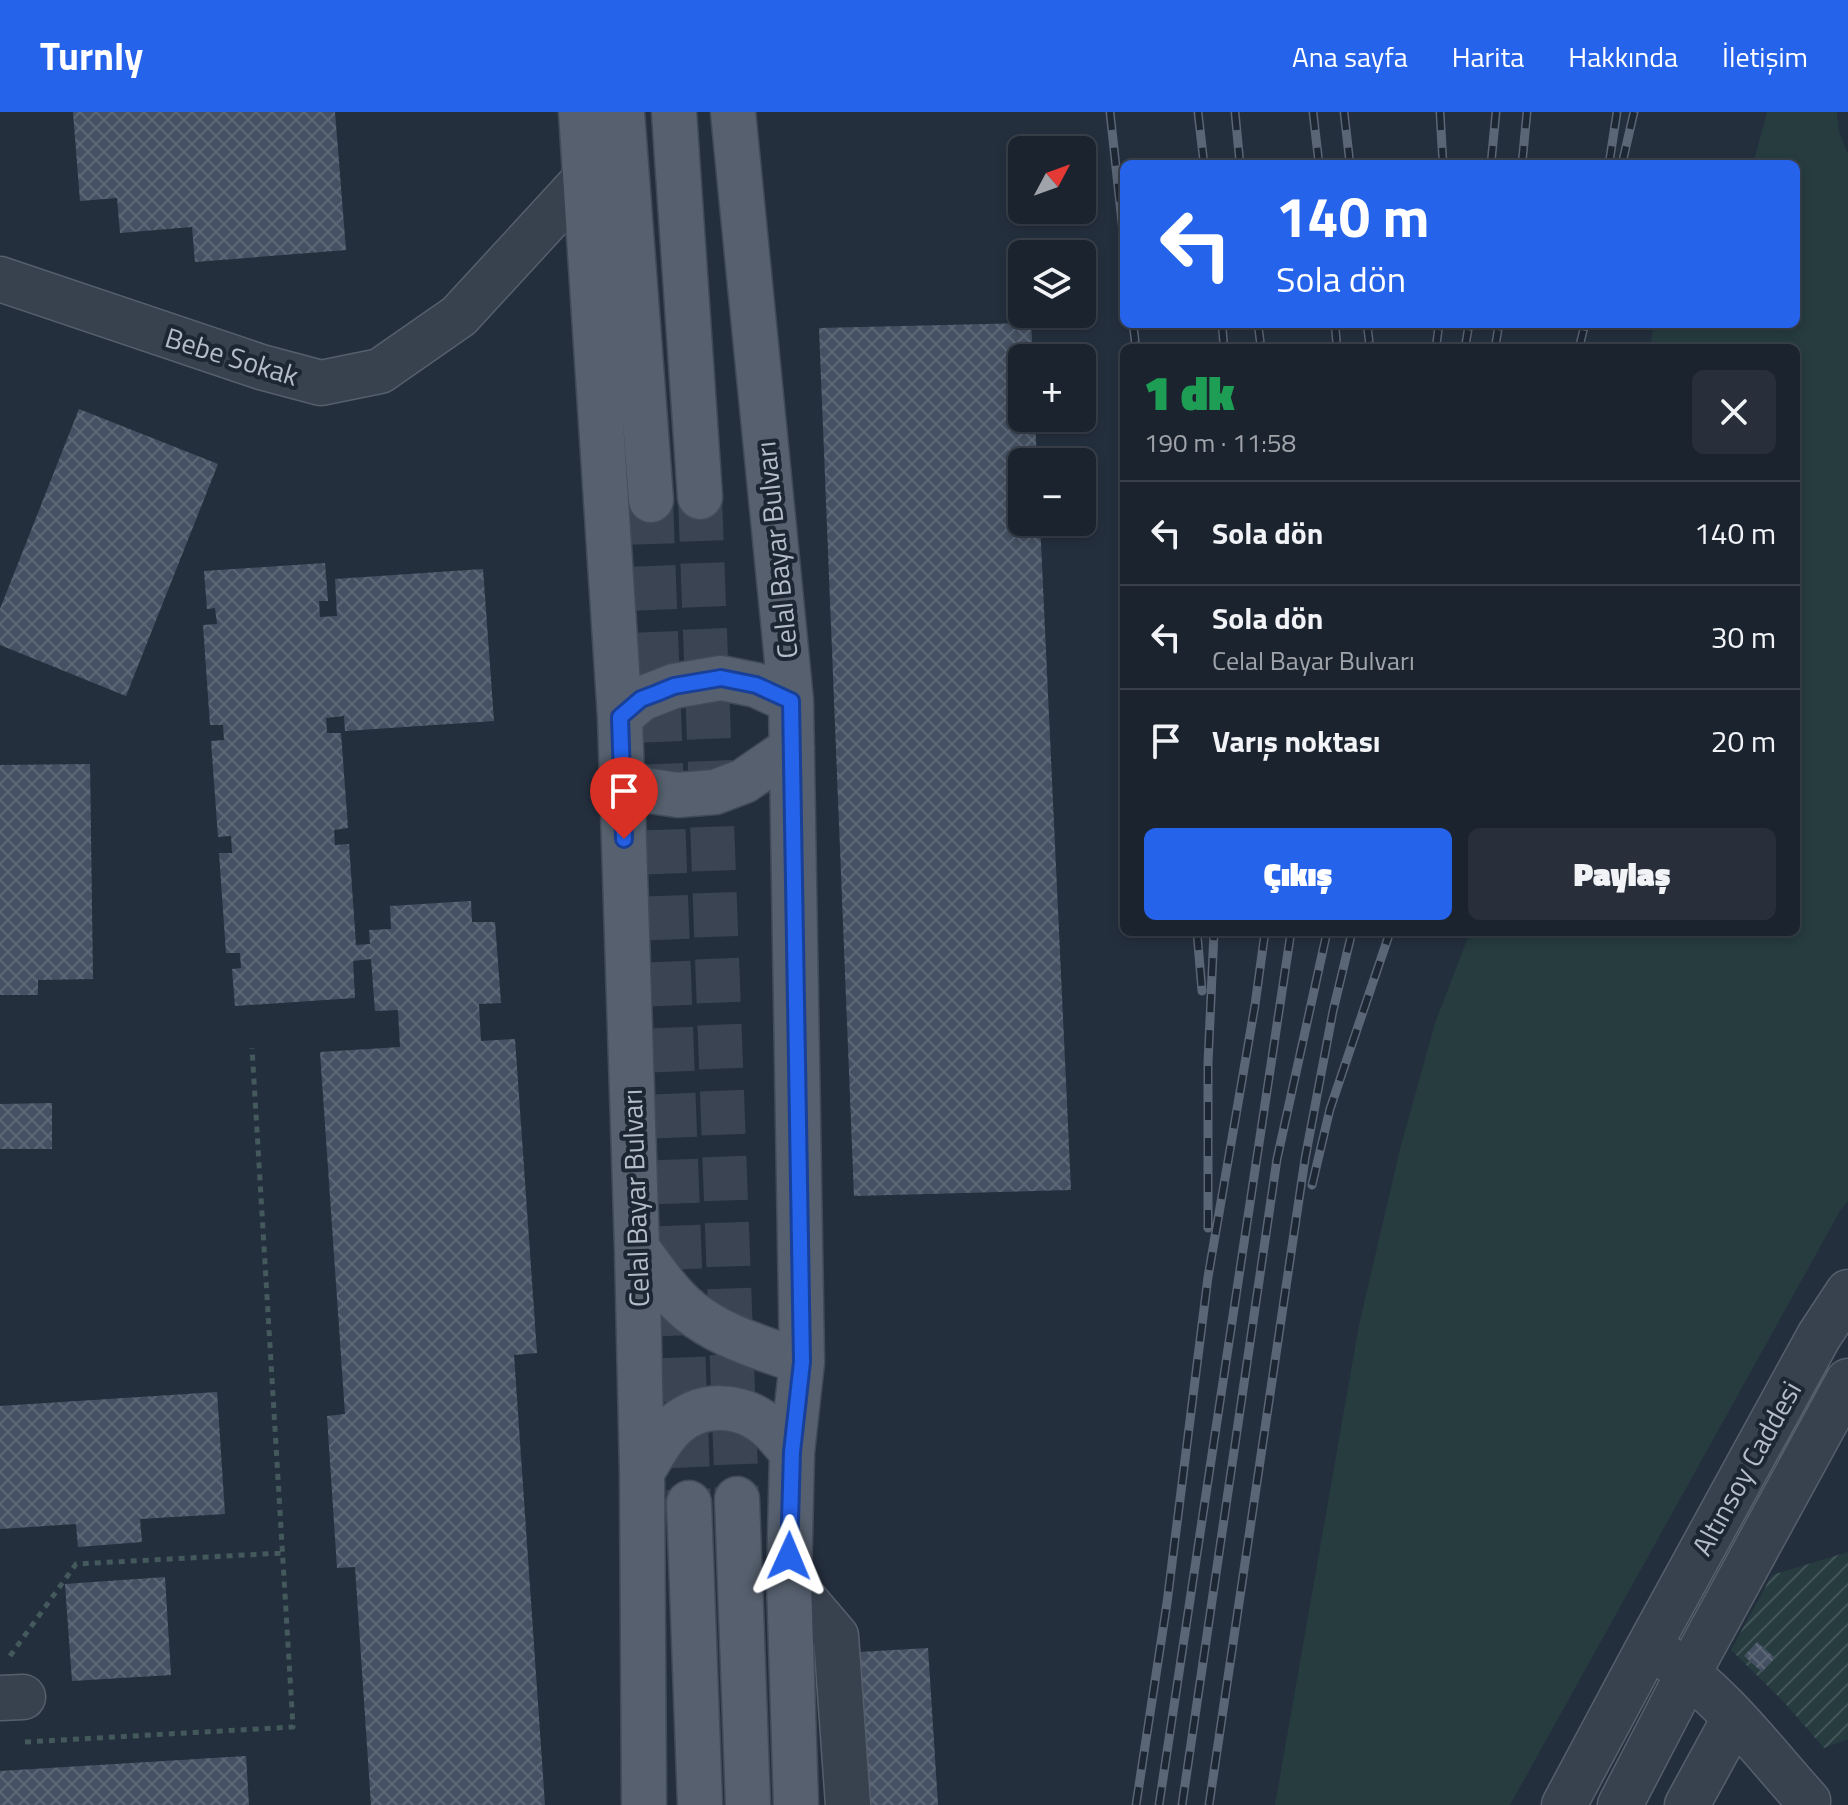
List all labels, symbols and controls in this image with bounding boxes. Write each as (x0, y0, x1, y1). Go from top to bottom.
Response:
text: Turnly (40, 27, 143, 85)
text: Ana sayfa (1292, 35, 1408, 78)
text: Harita (1452, 35, 1524, 78)
text: Hakkında (1568, 35, 1678, 78)
text: İletişim (1722, 35, 1808, 78)
north arrow (1008, 136, 1096, 224)
map controls (1008, 136, 1096, 536)
text: 140 m (1276, 174, 1429, 259)
icon: left (1144, 192, 1248, 296)
button: layers (1008, 240, 1096, 328)
text: Sola dön (1276, 251, 1406, 306)
street label: Bebe Sokak (160, 315, 304, 397)
button: + (1008, 344, 1096, 432)
text: 1 dk (1144, 356, 1235, 429)
button: close (1692, 370, 1776, 454)
text: 190 m · 11:58 (1144, 423, 1296, 462)
street label: Celal Bayar Bulvarı (743, 439, 809, 661)
button: − (1008, 448, 1096, 536)
text: Sola dön (1212, 510, 1323, 556)
text: 140 m (1694, 510, 1776, 556)
icon: left (1144, 511, 1188, 555)
text: Sola dön (1212, 595, 1323, 641)
text: 30 m (1711, 614, 1776, 660)
icon: left (1144, 615, 1188, 659)
text: Celal Bayar Bulvarı (1212, 641, 1415, 680)
text: Varış noktası (1212, 718, 1381, 764)
text: 20 m (1711, 718, 1776, 764)
icon: arrive (1144, 719, 1188, 763)
pin (590, 757, 658, 839)
icon: arrive (602, 769, 646, 813)
button: Çıkış (1144, 828, 1452, 920)
button: Paylaş (1468, 828, 1776, 920)
street label: Celal Bayar Bulvarı (610, 1088, 660, 1308)
street label: Altınsoy Caddesi (1680, 1373, 1812, 1563)
position arrow (747, 1514, 831, 1598)

